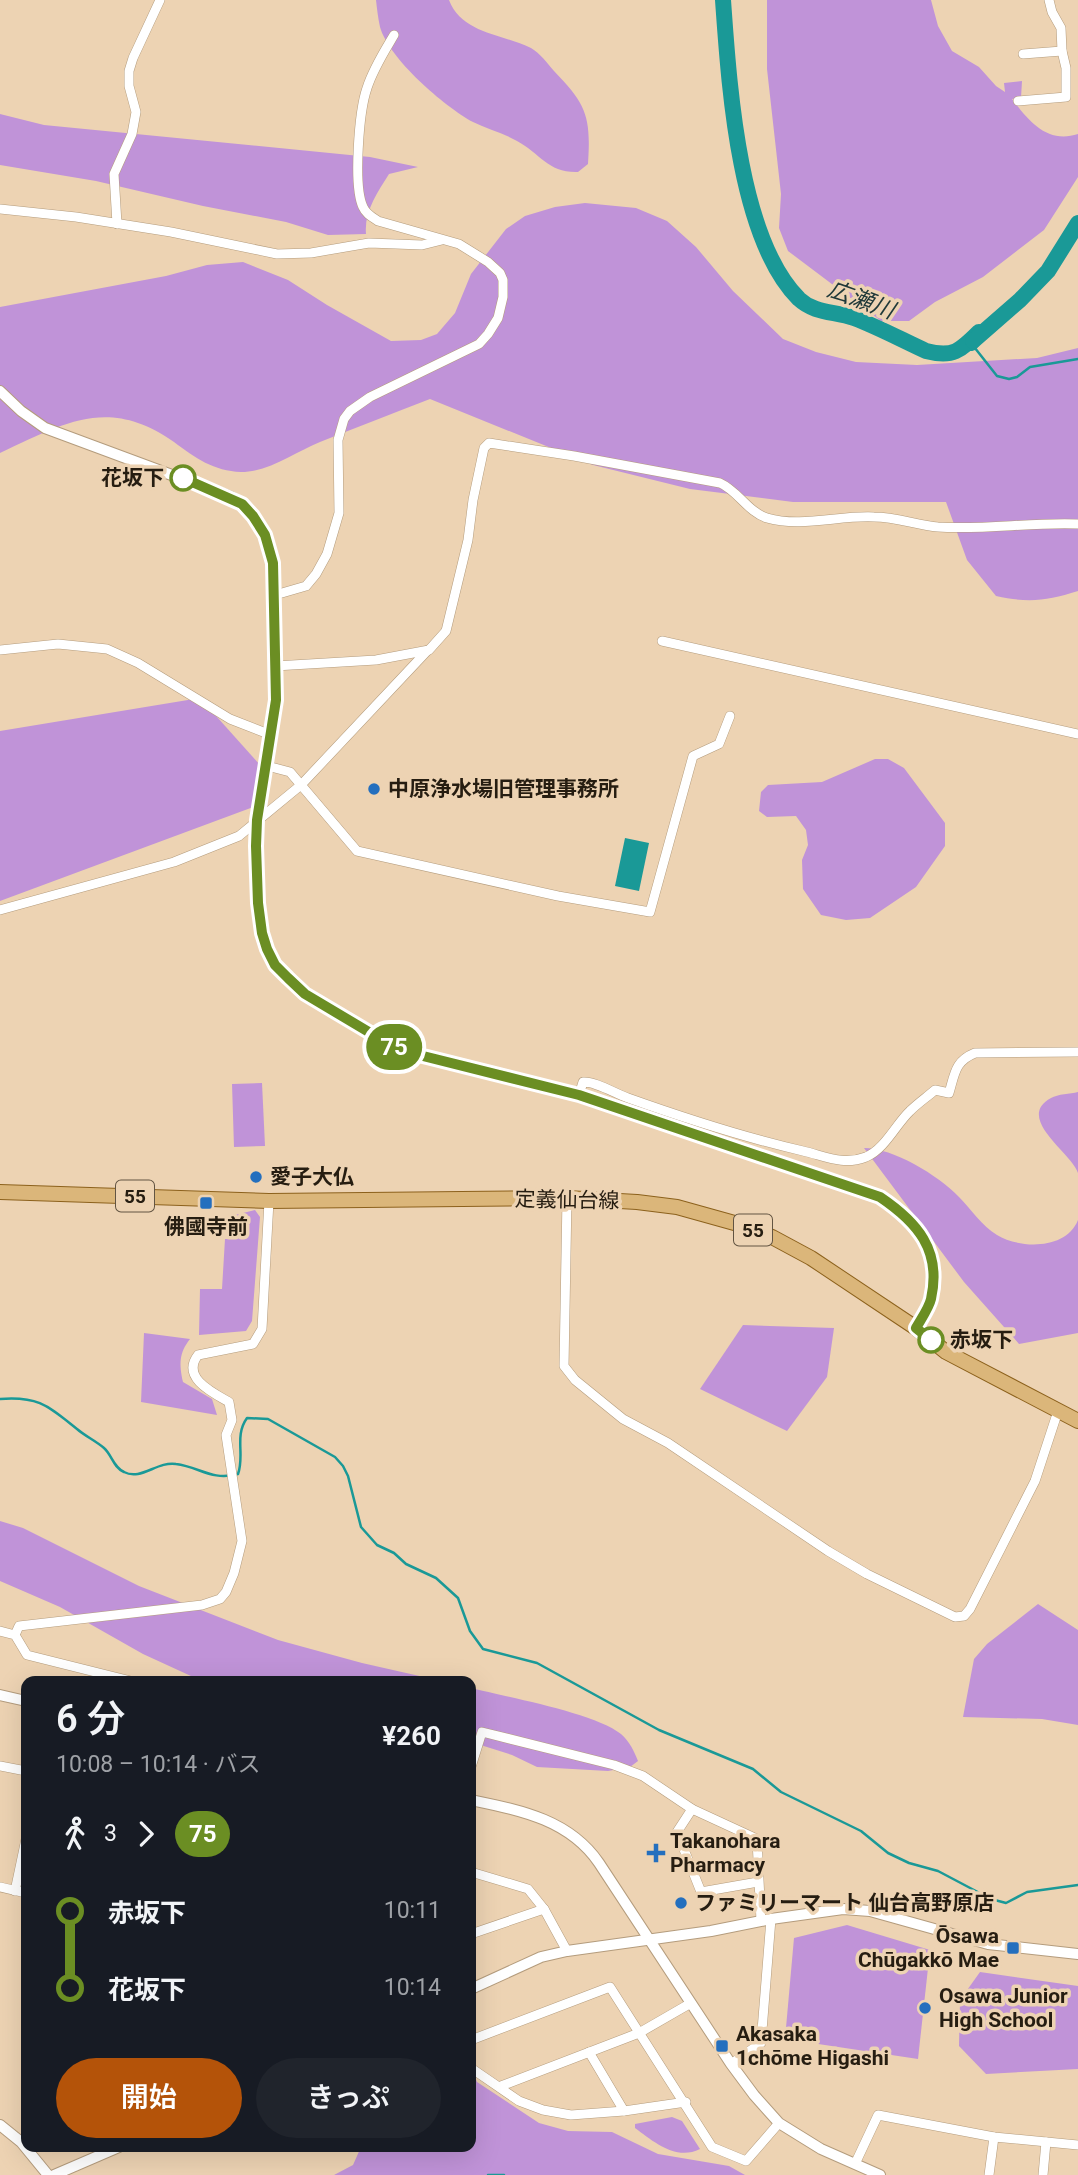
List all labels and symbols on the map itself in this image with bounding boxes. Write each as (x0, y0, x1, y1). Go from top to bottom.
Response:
water label: 広瀬川 (824, 276, 901, 326)
marker: 花坂下 (170, 465, 196, 491)
place label: 花坂下 (101, 466, 164, 490)
place label: 中原浄水場旧管理事務所 (388, 777, 619, 801)
marker: 中原浄水場旧管理事務所 (366, 781, 382, 797)
line badge: 75 (362, 1024, 426, 1070)
place label: 愛子大仏 (270, 1165, 354, 1189)
marker: 愛子大仏 (248, 1169, 264, 1185)
road number: 55 (116, 1180, 154, 1212)
street label: 定義仙台線 (514, 1187, 620, 1213)
marker: 佛國寺前 (198, 1195, 214, 1211)
road number: 55 (734, 1214, 772, 1246)
place label: 佛國寺前 (164, 1215, 248, 1239)
marker: 赤坂下 (918, 1327, 944, 1353)
place label: 赤坂下 (950, 1328, 1013, 1352)
place label: Takanohara Pharmacy (670, 1829, 780, 1877)
marker: Takanohara Pharmacy (648, 1845, 664, 1861)
place label: ファミリーマート 仙台高野原店 (695, 1891, 994, 1915)
marker: ファミリーマート 仙台高野原店 (673, 1895, 689, 1911)
place label: Ōsawa Chūgakkō Mae (858, 1924, 999, 1972)
marker: Ōsawa Chūgakkō Mae (1005, 1940, 1021, 1956)
place label: Osawa Junior High School (939, 1984, 1068, 2032)
marker: Osawa Junior High School (917, 2000, 933, 2016)
place label: Akasaka 1chōme Higashi (736, 2022, 889, 2070)
marker: Akasaka 1chōme Higashi (714, 2038, 730, 2054)

